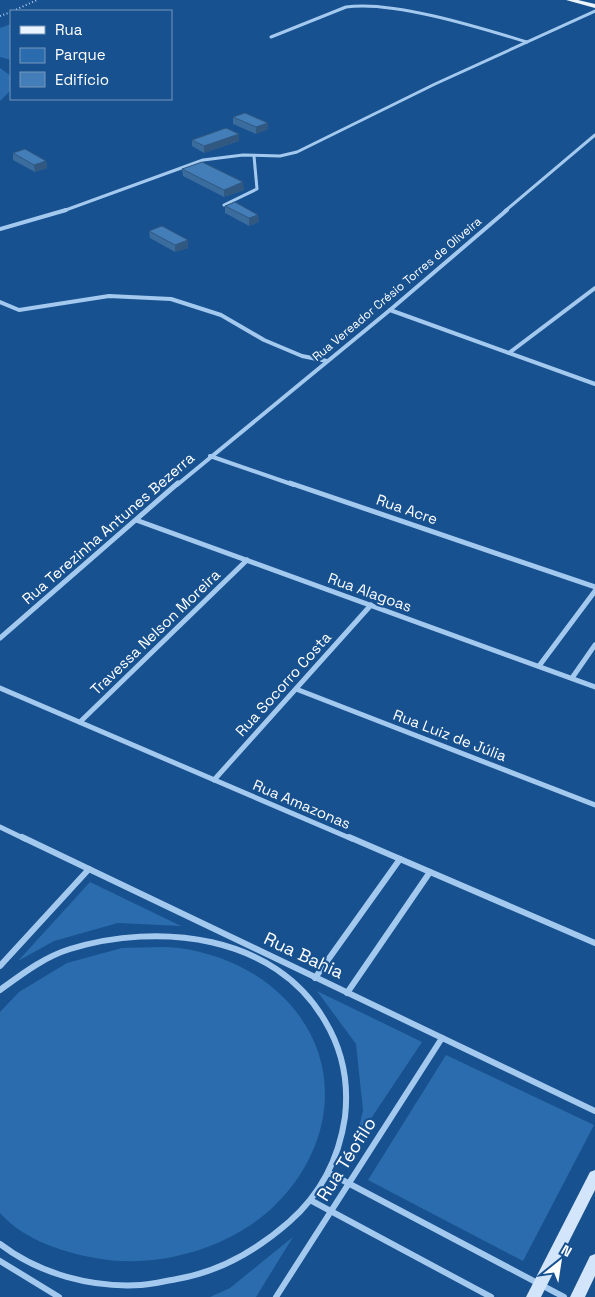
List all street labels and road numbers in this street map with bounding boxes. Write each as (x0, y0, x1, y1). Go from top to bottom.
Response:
street label: Rua Vereador Crésio Torres de Oliveira (309, 213, 485, 365)
street label: Rua Terezinha Antunes Bezerra (18, 448, 198, 608)
street label: Rua Acre (374, 490, 440, 528)
street label: Travessa Nelson Moreira (86, 565, 224, 699)
street label: Rua Alagoas (325, 568, 415, 616)
street label: Rua Socorro Costa (231, 628, 335, 740)
street label: Rua Luiz de Júlia (391, 705, 510, 765)
street label: Rua Amazonas (250, 775, 354, 833)
street label: Rua Bahia (260, 927, 348, 983)
street label: Rua Téofilo (311, 1113, 381, 1205)

